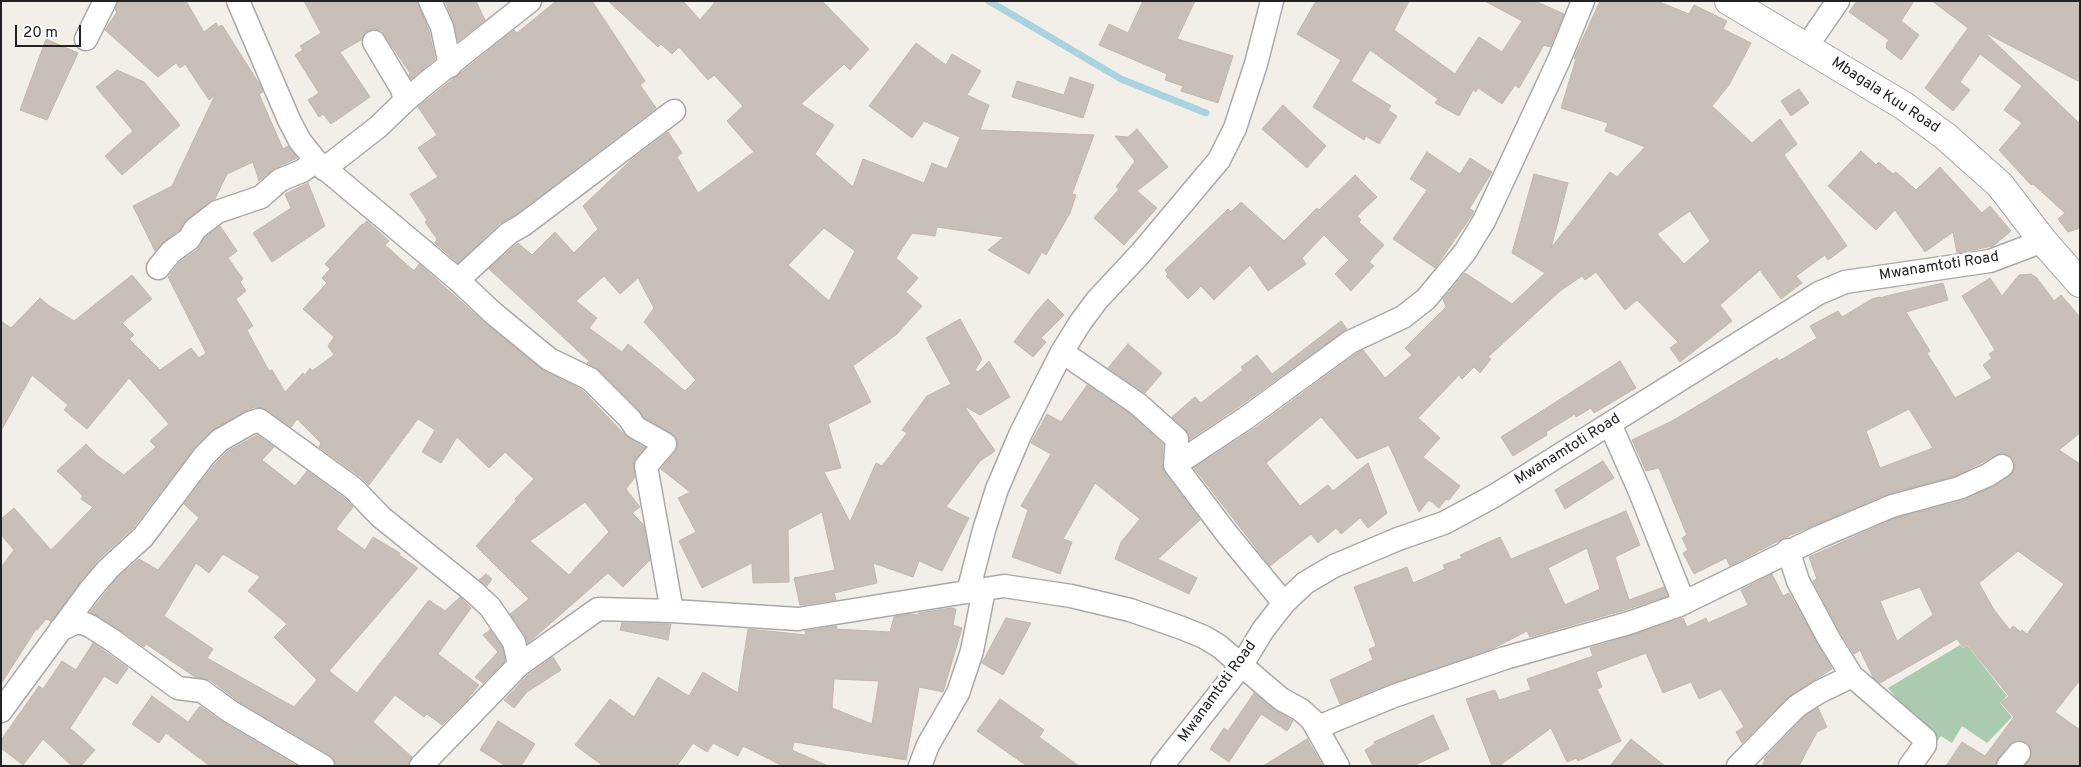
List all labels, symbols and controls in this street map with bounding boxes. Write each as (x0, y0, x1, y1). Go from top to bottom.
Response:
scale bar (18, 15, 84, 47)
text: 20 m (23, 24, 58, 43)
street label: Mbagala Kuu Road (1827, 54, 1943, 138)
street label: Mwanamtoti Road (1878, 249, 2000, 285)
street label: Mwanamtoti Road (1512, 410, 1624, 490)
street label: Mwanamtoti Road (1175, 638, 1261, 746)

